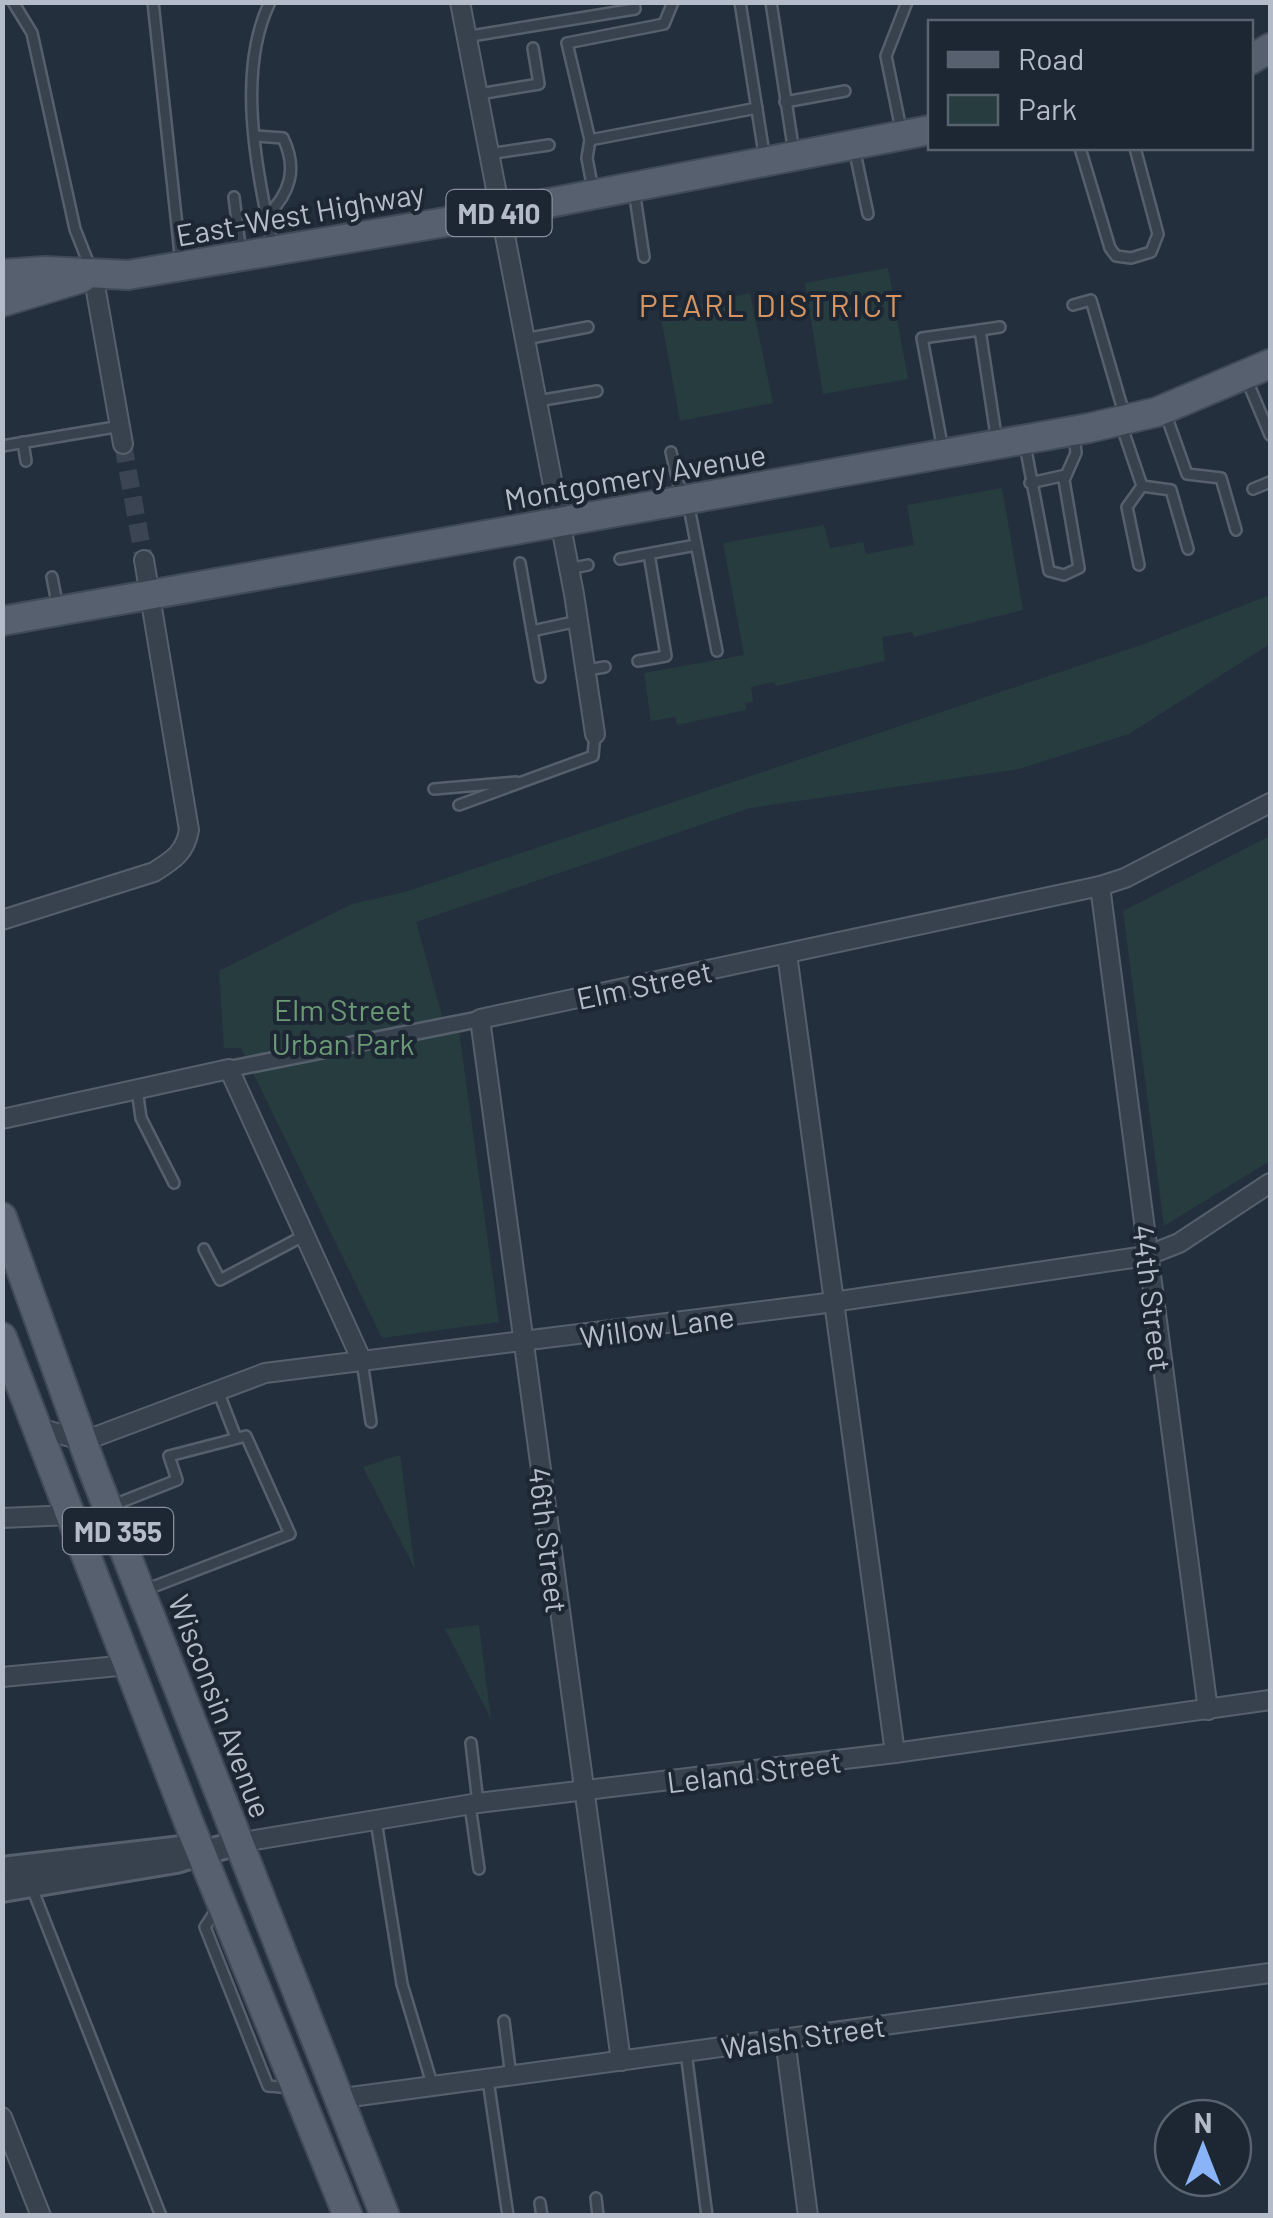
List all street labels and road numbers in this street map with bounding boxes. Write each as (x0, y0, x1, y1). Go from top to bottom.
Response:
street label: East-West Highway (173, 173, 427, 253)
road number: MD 410 (446, 190, 552, 236)
street label: Montgomery Avenue (502, 435, 768, 517)
street label: Elm Street (573, 952, 715, 1016)
street label: 44th Street (1126, 1222, 1180, 1374)
street label: Willow Lane (578, 1297, 736, 1355)
street label: 46th Street (522, 1465, 576, 1615)
road number: MD 355 (63, 1508, 173, 1554)
street label: Wisconsin Avenue (162, 1589, 280, 1823)
street label: Leland Street (665, 1742, 843, 1800)
street label: Walsh Street (718, 2007, 888, 2065)

